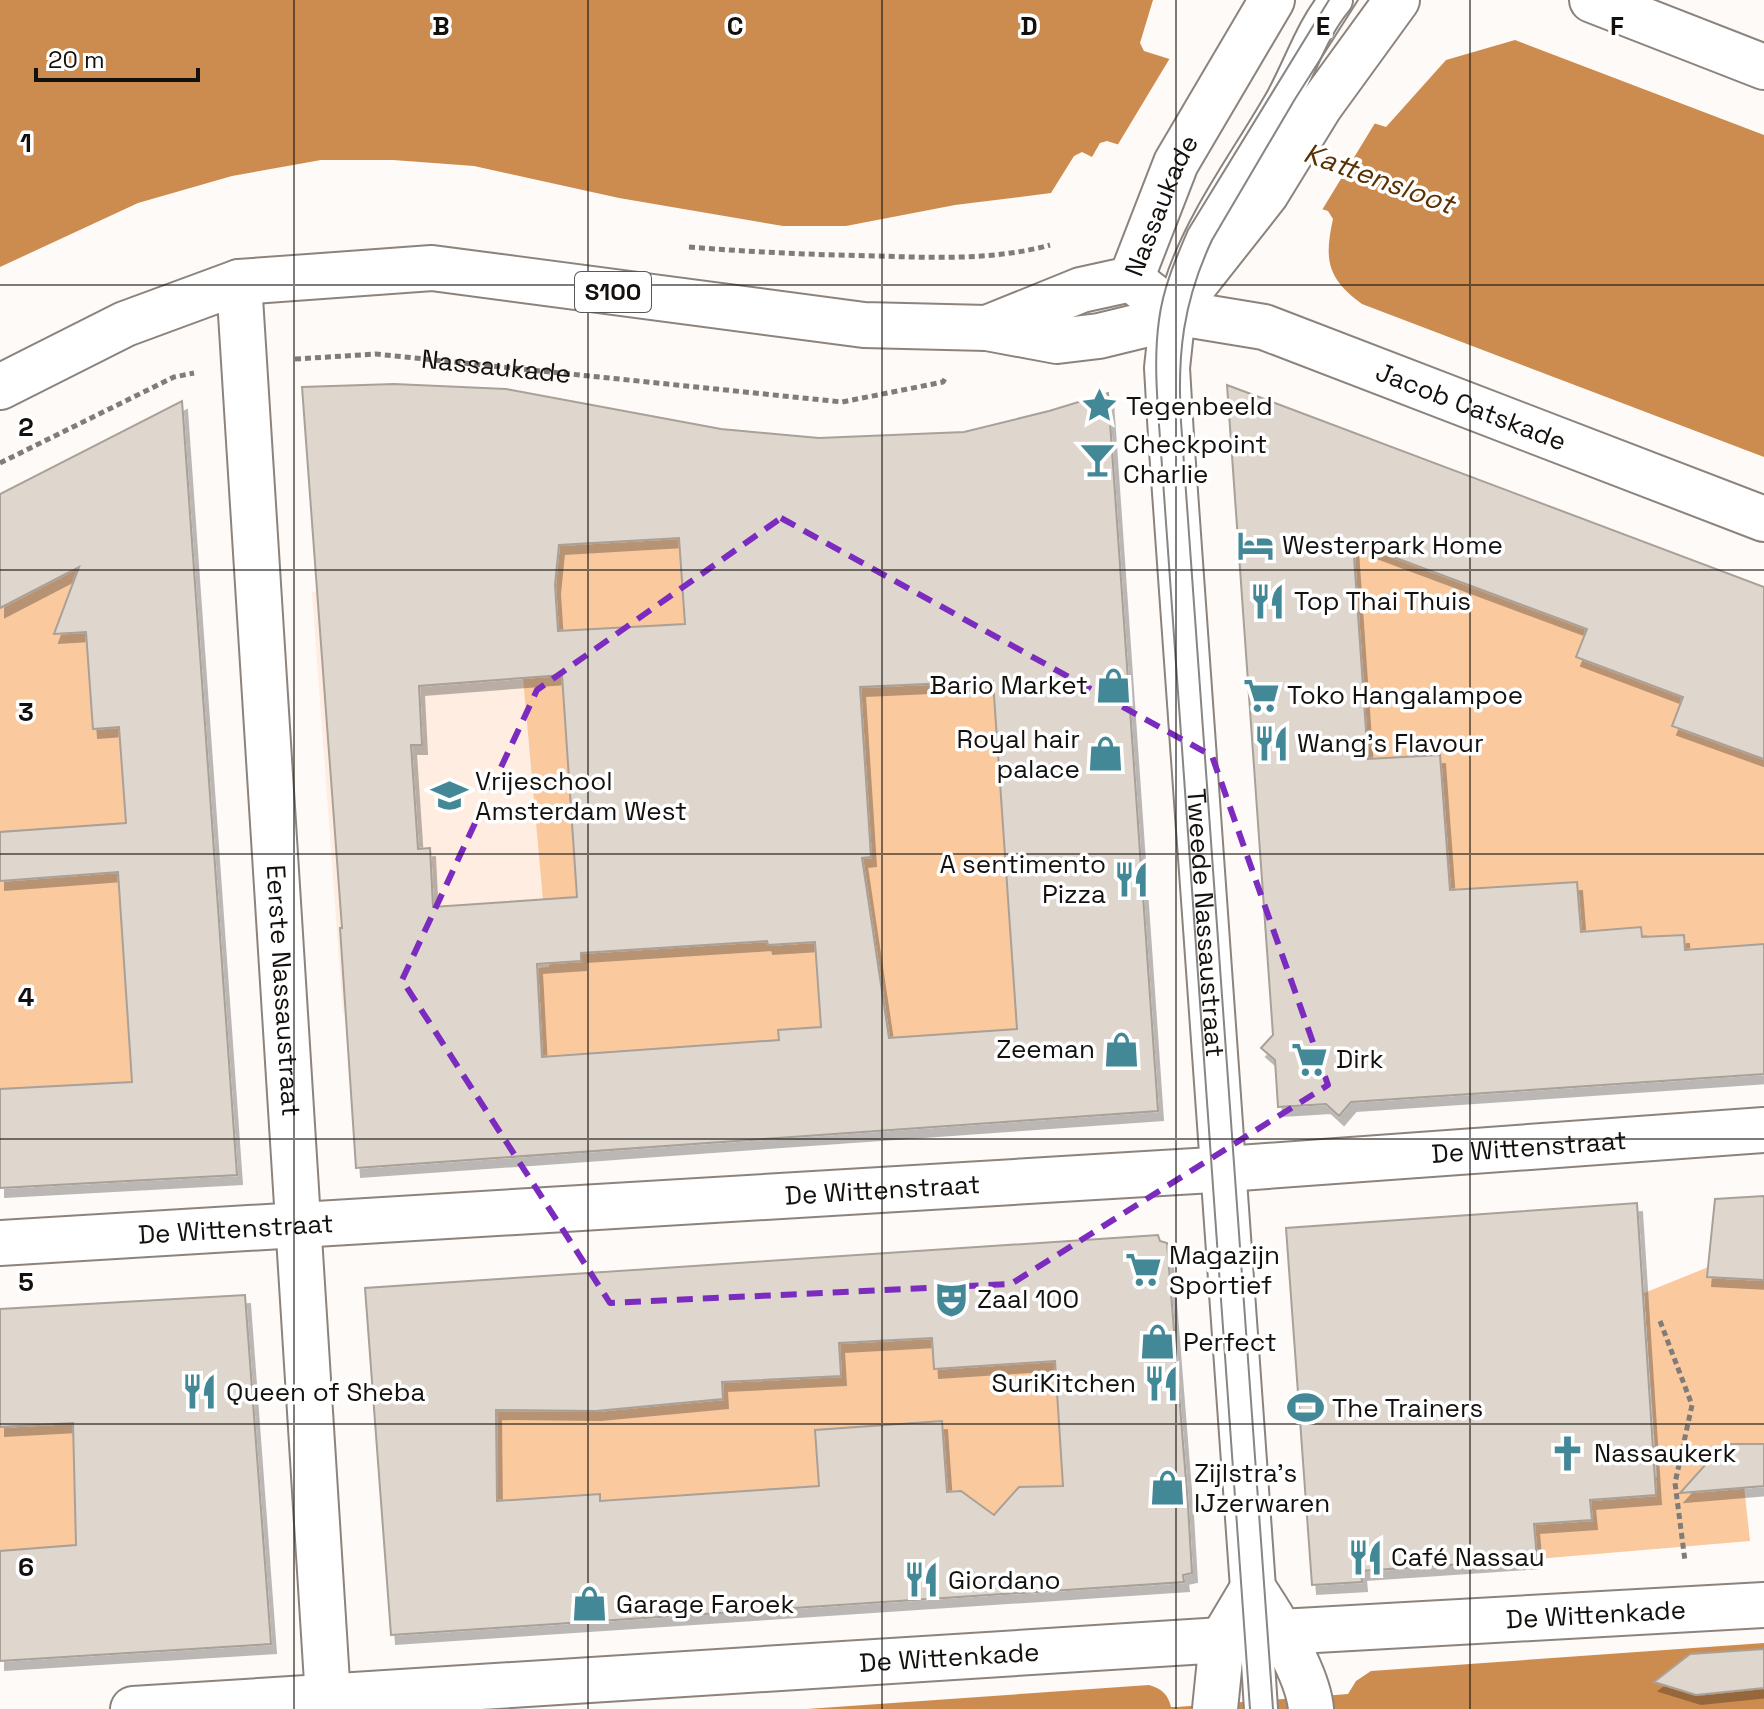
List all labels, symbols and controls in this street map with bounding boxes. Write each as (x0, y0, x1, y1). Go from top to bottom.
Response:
text: B (432, 9, 450, 43)
text: C (727, 9, 743, 43)
text: D (1020, 9, 1038, 43)
text: E (1316, 9, 1330, 43)
text: F (1610, 9, 1624, 43)
scale bar (36, 32, 198, 82)
text: 20 m (48, 44, 105, 75)
text: 1 (20, 126, 32, 160)
street label: Nassaukade (1117, 128, 1206, 281)
water label: Kattensloot (1299, 134, 1462, 223)
road number: S100 (575, 272, 651, 312)
street label: Nassaukade (420, 342, 573, 391)
street label: Jacob Catskade (1371, 355, 1571, 458)
place icon: Tegenbeeld (1081, 387, 1119, 425)
place label: Tegenbeeld (1126, 389, 1273, 423)
text: 2 (18, 410, 34, 444)
place label: Checkpoint Charlie (1123, 427, 1267, 491)
bar icon: Checkpoint Charlie (1078, 440, 1116, 478)
hotel icon: Westerpark Home (1237, 526, 1275, 564)
place label: Westerpark Home (1282, 528, 1503, 562)
restaurant icon: Top Thai Thuis (1249, 582, 1287, 620)
place label: Top Thai Thuis (1294, 584, 1471, 618)
shop icon: Bario Market (1095, 666, 1133, 704)
place label: Bario Market (930, 668, 1088, 702)
supermarket icon: Toko Hangalampoe (1242, 676, 1280, 714)
place label: Toko Hangalampoe (1287, 678, 1523, 712)
text: 3 (18, 695, 34, 729)
place label: Royal hair palace (957, 722, 1080, 786)
restaurant icon: Wang's Flavour (1252, 724, 1290, 762)
place label: Wang's Flavour (1297, 726, 1484, 760)
shop icon: Royal hair palace (1087, 735, 1125, 773)
place label: Vrijeschool Amsterdam West (475, 764, 687, 828)
school or university icon: Vrijeschool Amsterdam West (430, 777, 468, 815)
street label: Tweede Nassaustraat (1179, 787, 1232, 1058)
place label: A sentimento Pizza (939, 847, 1106, 911)
restaurant icon: A sentimento Pizza (1113, 860, 1151, 898)
street label: Eerste Nassaustraat (259, 864, 308, 1118)
text: 4 (18, 980, 34, 1014)
shop icon: Zeeman (1102, 1030, 1140, 1068)
place label: Zeeman (996, 1032, 1095, 1066)
supermarket icon: Dirk (1291, 1040, 1329, 1078)
place label: Dirk (1336, 1042, 1383, 1076)
street label: De Wittenstraat (1430, 1123, 1628, 1171)
street label: De Wittenstraat (784, 1167, 981, 1213)
street label: De Wittenstraat (137, 1206, 334, 1252)
place label: Magazijn Sportief (1169, 1238, 1280, 1302)
supermarket icon: Magazijn Sportief (1124, 1251, 1162, 1289)
text: 5 (18, 1265, 34, 1299)
theatre icon: Zaal 100 (932, 1280, 970, 1318)
place label: Zaal 100 (977, 1282, 1079, 1316)
shop icon: Perfect (1138, 1323, 1176, 1361)
place label: Perfect (1183, 1325, 1277, 1359)
restaurant icon: SuriKitchen (1143, 1364, 1181, 1402)
place label: SuriKitchen (991, 1366, 1136, 1400)
restaurant icon: Queen of Sheba (181, 1373, 219, 1411)
place label: Queen of Sheba (226, 1375, 425, 1409)
sports icon: The Trainers (1287, 1389, 1325, 1427)
place label: The Trainers (1332, 1391, 1483, 1425)
church icon: Nassaukerk (1549, 1434, 1587, 1472)
place label: Nassaukerk (1594, 1436, 1736, 1470)
place label: Zijlstra's IJzerwaren (1194, 1456, 1330, 1520)
shop icon: Zijlstra's IJzerwaren (1149, 1469, 1187, 1507)
restaurant icon: Café Nassau (1346, 1538, 1384, 1576)
place label: Café Nassau (1391, 1540, 1545, 1574)
text: 6 (18, 1550, 34, 1584)
restaurant icon: Giordano (903, 1561, 941, 1599)
place label: Giordano (948, 1563, 1061, 1597)
shop icon: Garage Faroek (571, 1585, 609, 1623)
place label: Garage Faroek (616, 1587, 794, 1621)
street label: De Wittenkade (1505, 1592, 1687, 1636)
street label: De Wittenkade (858, 1635, 1040, 1680)

